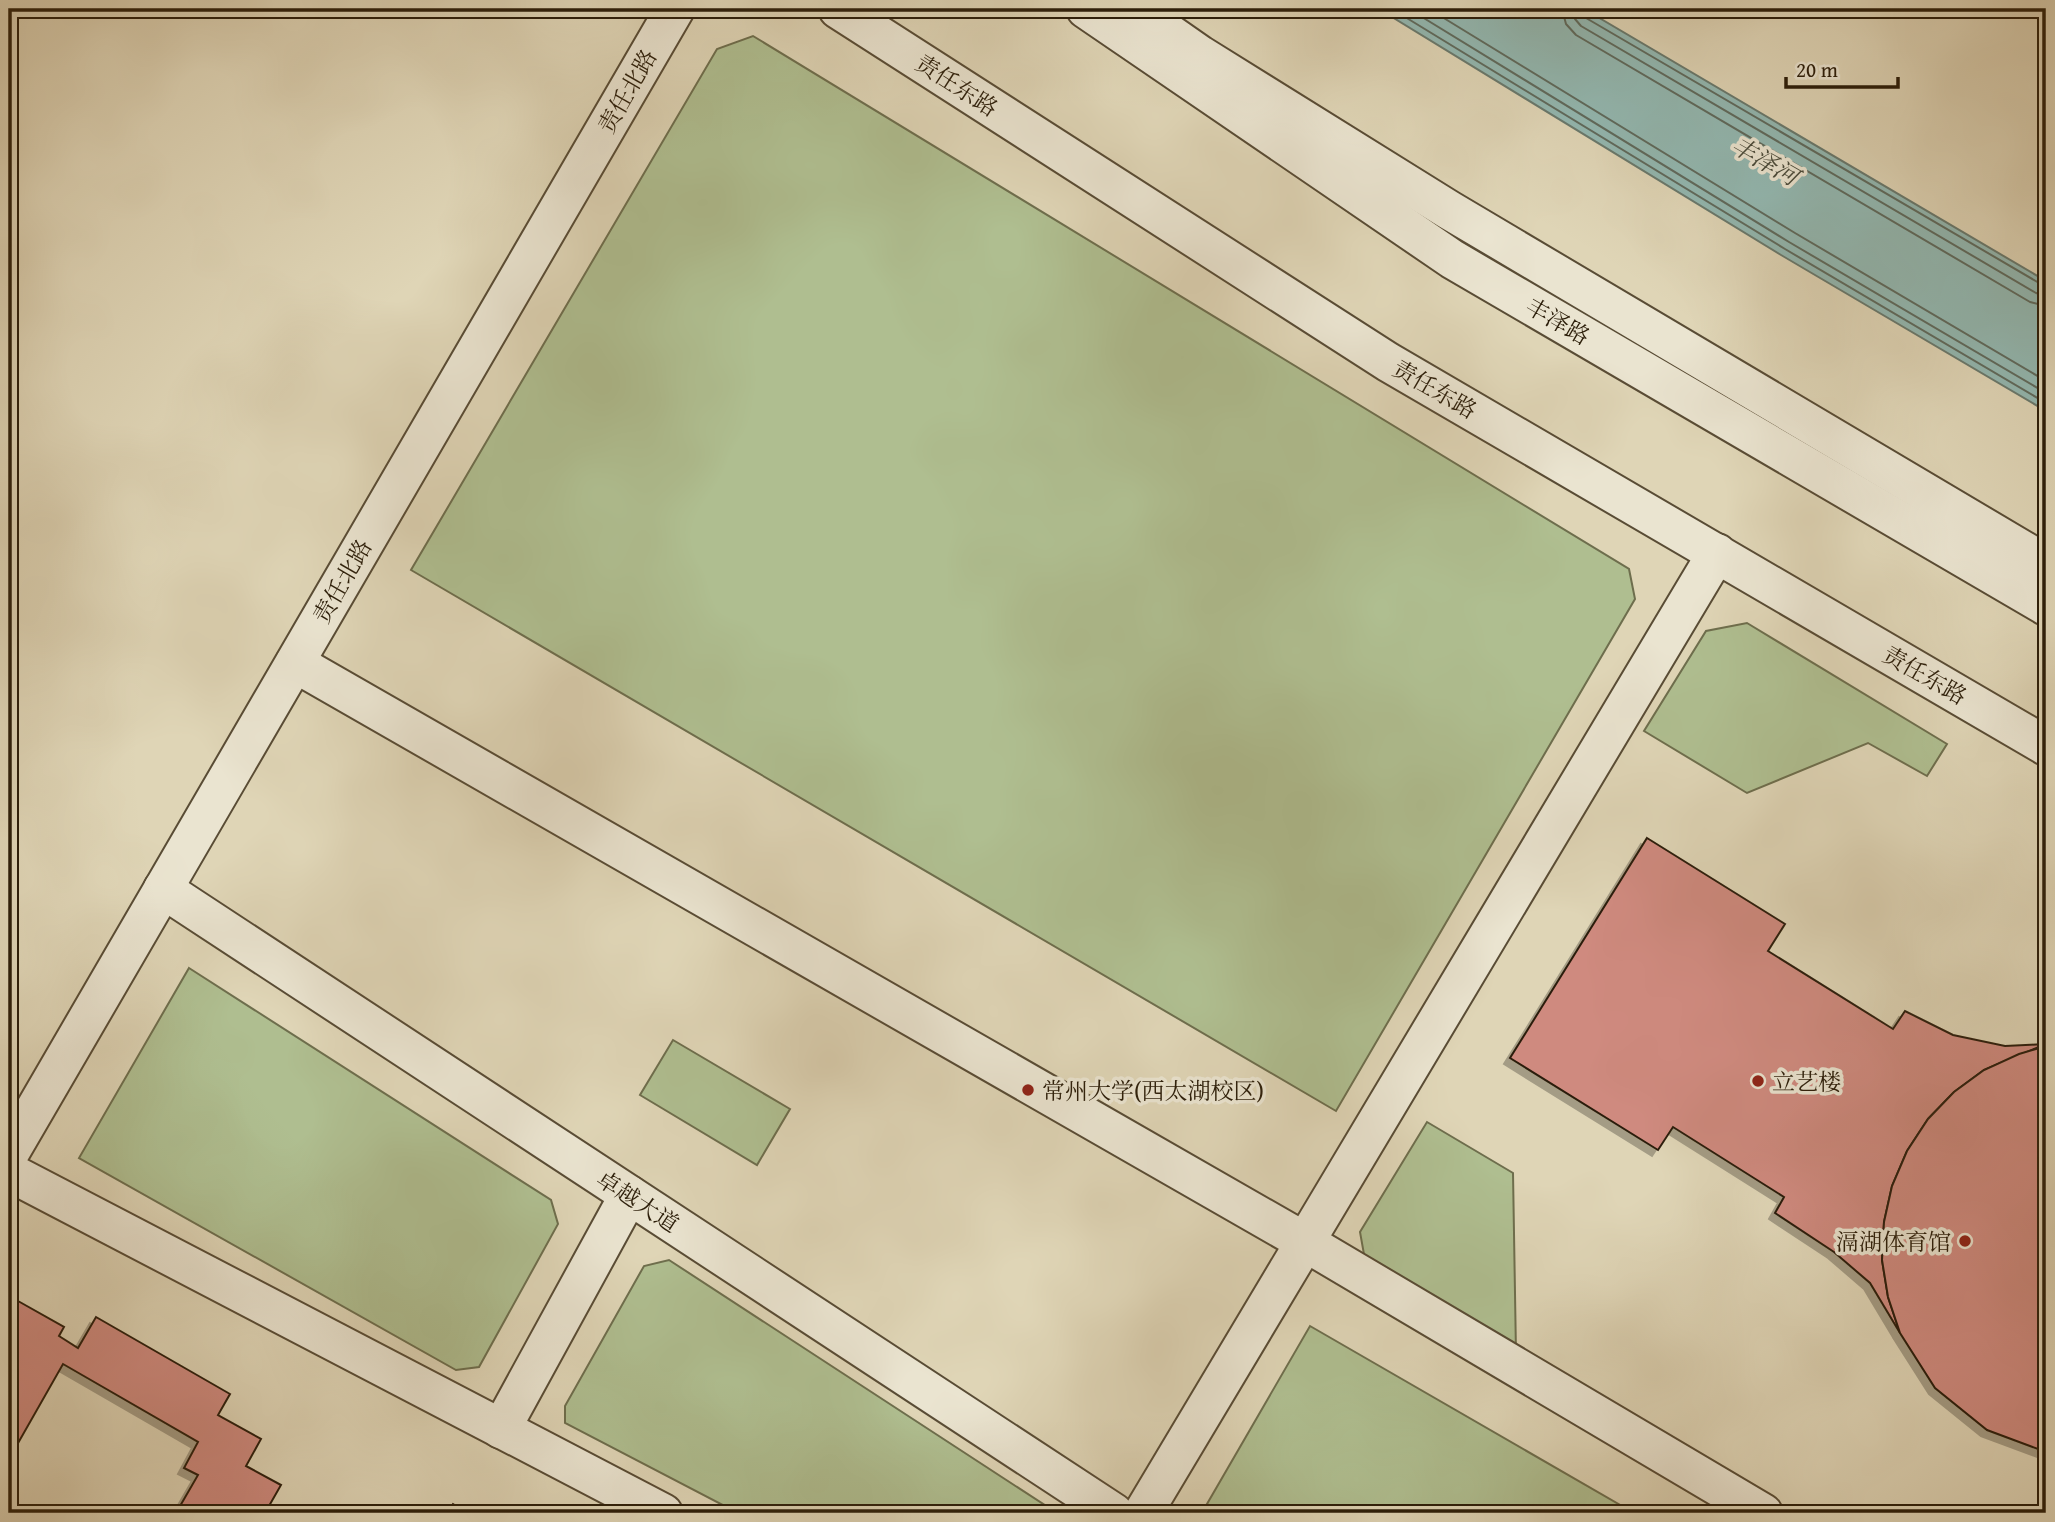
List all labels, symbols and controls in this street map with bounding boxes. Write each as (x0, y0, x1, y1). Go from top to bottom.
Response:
street label: 责任北路 (590, 43, 664, 139)
street label: 责任东路 (909, 46, 1005, 124)
scale bar (1786, 46, 1898, 90)
text: 20 m (1796, 54, 1838, 85)
water label: 丰泽河 (1725, 128, 1808, 196)
street label: 丰泽路 (1520, 289, 1596, 353)
street label: 责任东路 (1387, 352, 1483, 426)
street label: 责任北路 (305, 533, 379, 629)
street label: 责任东路 (1877, 638, 1973, 712)
place label: 立艺楼 (1772, 1065, 1841, 1098)
marker: 立艺楼 (1750, 1073, 1766, 1089)
place label: 常州大学(西太湖校区) (1042, 1074, 1264, 1107)
marker: 常州大学(西太湖校区) (1020, 1082, 1036, 1098)
street label: 卓越大道 (590, 1162, 686, 1240)
place label: 滆湖体育馆 (1836, 1225, 1951, 1258)
marker: 滆湖体育馆 (1957, 1233, 1973, 1249)

